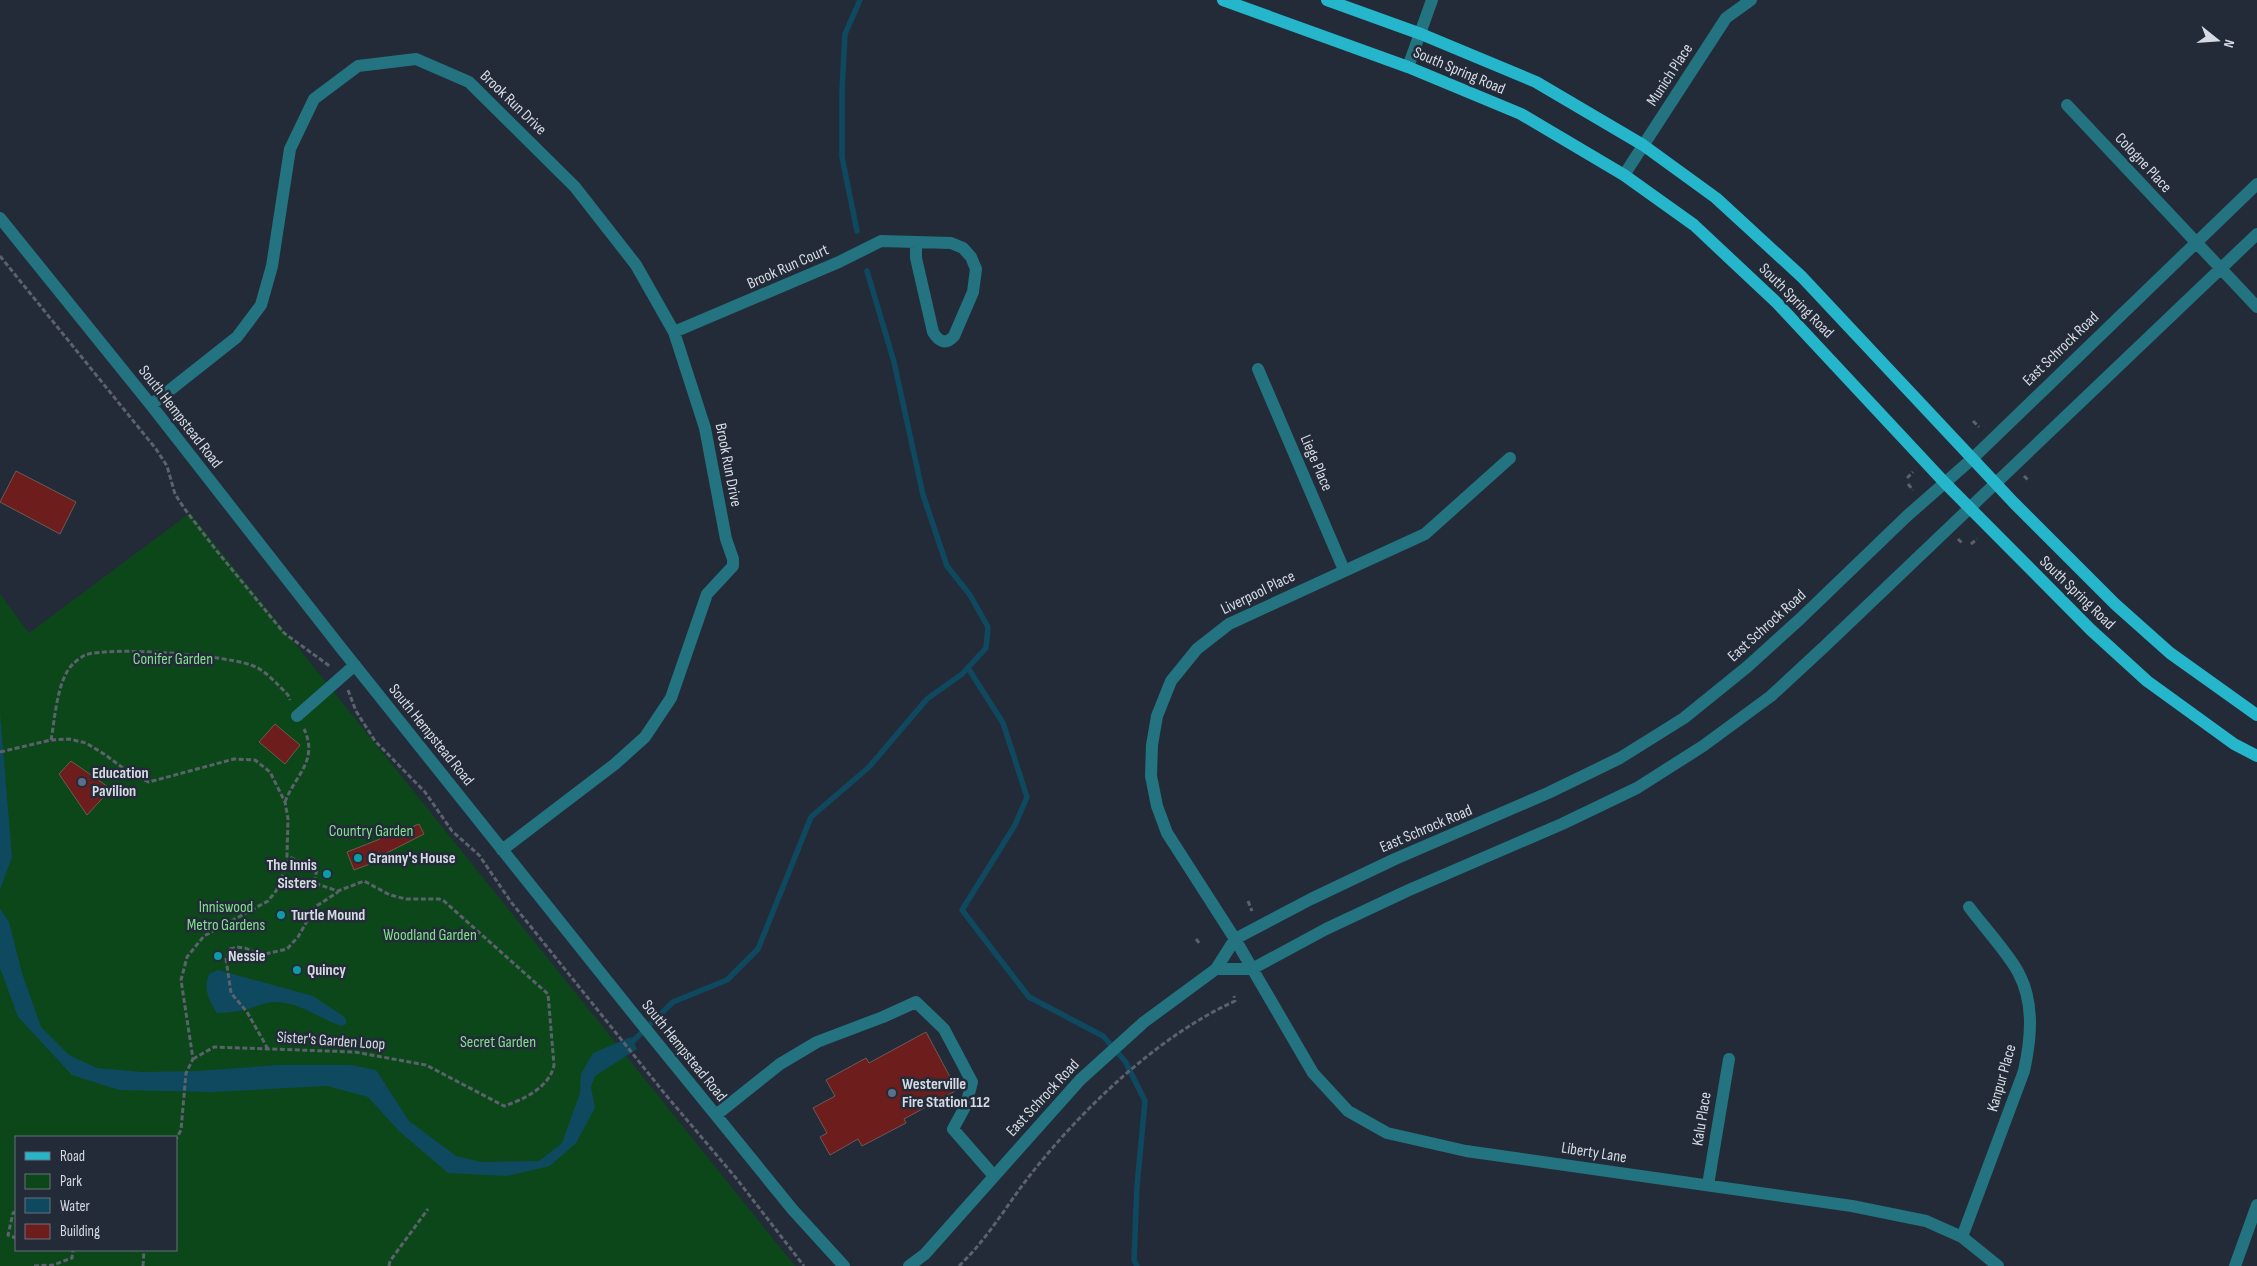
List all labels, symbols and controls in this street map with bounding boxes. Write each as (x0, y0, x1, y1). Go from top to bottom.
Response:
north arrow (2192, 15, 2242, 65)
text: N (2220, 38, 2238, 50)
street label: Munich Place (1643, 40, 1697, 110)
street label: South Spring Road (1410, 43, 1508, 99)
street label: Brook Run Drive (476, 67, 550, 139)
street label: Cologne Place (2111, 129, 2175, 197)
street label: Brook Run Court (744, 240, 832, 293)
street label: South Spring Road (1755, 260, 1837, 342)
street label: East Schrock Road (2019, 308, 2103, 390)
street label: South Hempstead Road (134, 362, 226, 472)
street label: Brook Run Drive (711, 422, 745, 508)
street label: Liege Place (1296, 432, 1336, 494)
street label: South Spring Road (2035, 552, 2119, 634)
street label: Liverpool Place (1218, 567, 1298, 619)
street label: East Schrock Road (1724, 586, 1810, 666)
park label: Conifer Garden (133, 650, 213, 669)
street label: South Hempstead Road (384, 680, 478, 790)
place label: Education Pavilion (92, 764, 149, 801)
marker: Education Pavilion (76, 776, 88, 788)
street label: East Schrock Road (1377, 801, 1475, 857)
park label: Country Garden (329, 822, 413, 841)
place label: Granny's House (368, 849, 456, 868)
marker: Granny's House (352, 852, 364, 864)
place label: The Innis Sisters (267, 856, 317, 893)
marker: The Innis Sisters (321, 868, 333, 880)
park label: Inniswood Metro Gardens (187, 898, 265, 935)
place label: Turtle Mound (291, 906, 365, 925)
marker: Turtle Mound (275, 909, 287, 921)
park label: Woodland Garden (383, 926, 477, 945)
place label: Nessie (228, 947, 266, 966)
marker: Nessie (212, 950, 224, 962)
place label: Quincy (307, 961, 346, 980)
marker: Quincy (291, 964, 303, 976)
street label: South Hempstead Road (637, 996, 731, 1106)
street label: Sister's Garden Loop (276, 1028, 386, 1054)
park label: Secret Garden (460, 1033, 536, 1052)
street label: Kanpur Place (1983, 1042, 2021, 1114)
street label: East Schrock Road (1002, 1056, 1084, 1140)
place label: Westerville Fire Station 112 (902, 1075, 990, 1112)
marker: Westerville Fire Station 112 (886, 1087, 898, 1099)
street label: Kalu Place (1688, 1091, 1716, 1147)
legend (15, 1136, 178, 1251)
street label: Liberty Lane (1560, 1138, 1628, 1168)
text: Road (60, 1147, 85, 1166)
text: Park (60, 1172, 82, 1191)
text: Water (60, 1197, 91, 1216)
text: Building (60, 1222, 100, 1241)

